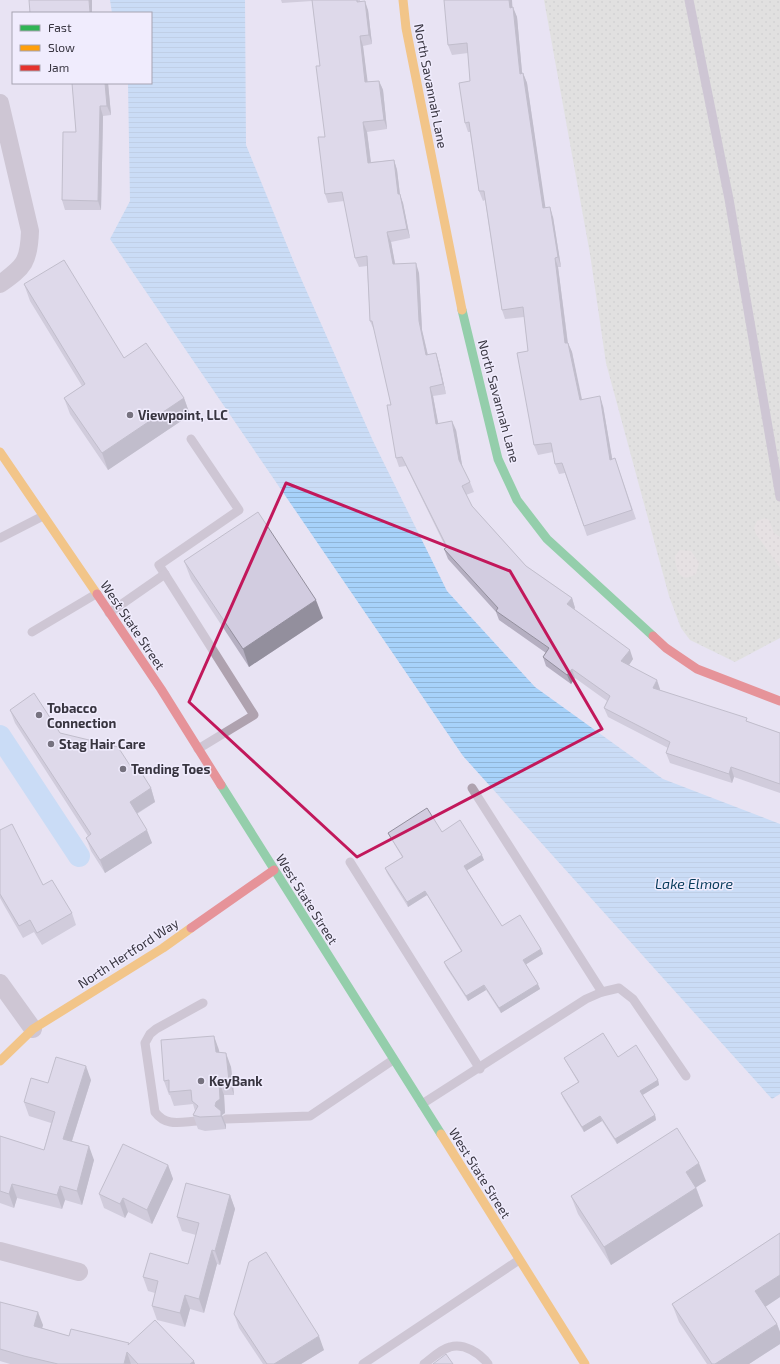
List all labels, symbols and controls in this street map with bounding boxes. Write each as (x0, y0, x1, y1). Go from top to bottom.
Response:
legend (12, 12, 152, 84)
text: Fast (48, 20, 72, 34)
street label: North Savannah Lane (411, 22, 451, 150)
text: Slow (48, 40, 75, 54)
text: Jam (48, 60, 69, 74)
street label: North Savannah Lane (475, 338, 523, 464)
place label: Viewpoint, LLC (138, 407, 228, 423)
marker: Viewpoint, LLC (125, 410, 135, 420)
street label: West State Street (97, 578, 169, 673)
place label: Tobacco Connection (47, 700, 116, 731)
marker: Tobacco Connection (34, 710, 44, 720)
place label: Stag Hair Care (59, 736, 146, 752)
marker: Stag Hair Care (46, 739, 56, 749)
place label: Tending Toes (131, 761, 210, 777)
marker: Tending Toes (118, 764, 128, 774)
street label: West State Street (273, 851, 341, 947)
water label: Lake Elmore (655, 875, 733, 892)
street label: North Hertford Way (75, 914, 181, 991)
place label: KeyBank (209, 1073, 263, 1089)
marker: KeyBank (196, 1076, 206, 1086)
street label: West State Street (446, 1125, 514, 1221)

